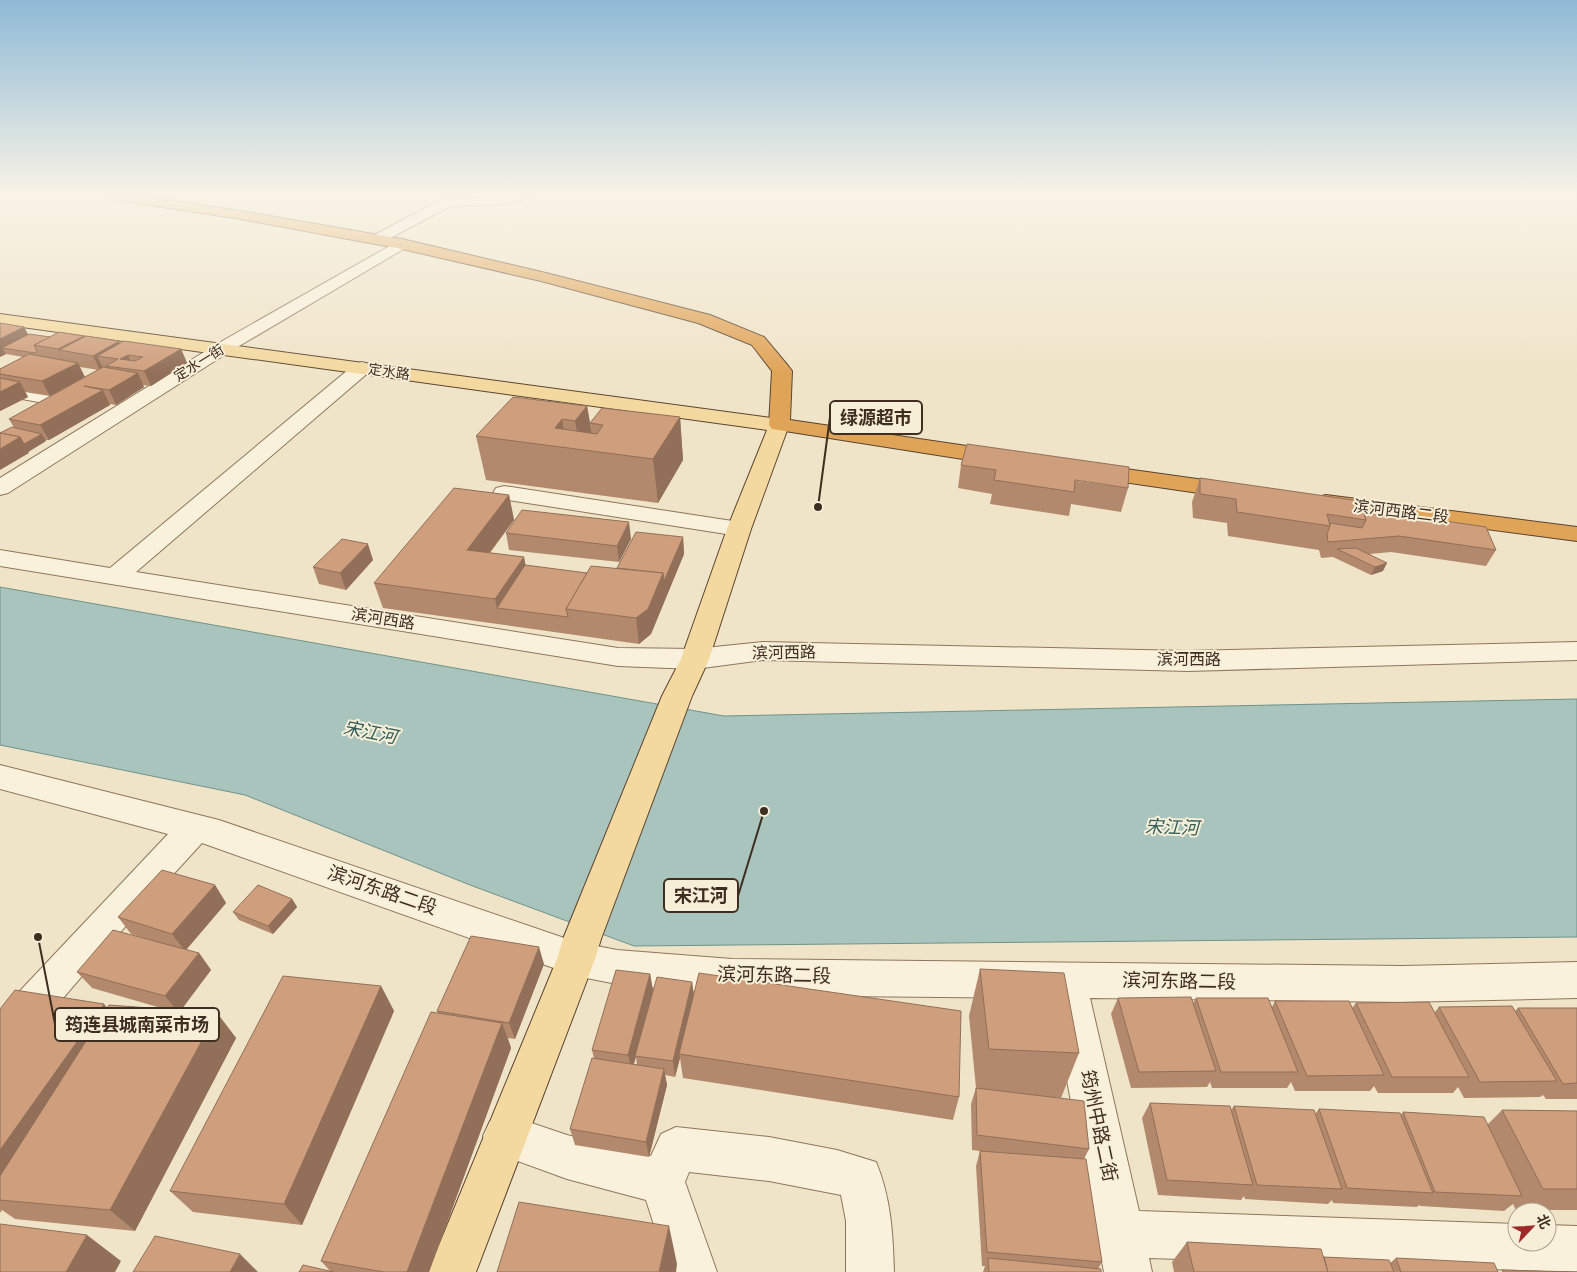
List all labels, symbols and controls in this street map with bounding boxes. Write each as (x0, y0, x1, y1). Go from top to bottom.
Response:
street label: 定水一街 (170, 339, 228, 387)
street label: 定水路 (367, 359, 411, 385)
callout: 绿源超市 (830, 401, 922, 434)
text: 绿源超市 (840, 405, 912, 432)
street label: 滨河西路二段 (1352, 494, 1450, 530)
street label: 滨河西路 (350, 602, 416, 636)
street label: 滨河西路 (752, 640, 816, 666)
street label: 滨河西路 (1157, 648, 1221, 672)
water label: 宋江河 (341, 715, 402, 752)
water label: 宋江河 (1145, 814, 1202, 843)
street label: 滨河东路二段 (323, 859, 441, 923)
callout: 宋江河 (664, 879, 738, 912)
text: 宋江河 (674, 883, 728, 910)
street label: 滨河东路二段 (717, 961, 831, 991)
street label: 滨河东路二段 (1122, 967, 1236, 997)
callout: 筠连县城南菜市场 (55, 1008, 219, 1041)
text: 筠连县城南菜市场 (65, 1012, 209, 1039)
street label: 筠州中路二街 (1072, 1067, 1124, 1185)
north arrow (1507, 1202, 1557, 1252)
text: 北 (1531, 1211, 1556, 1232)

